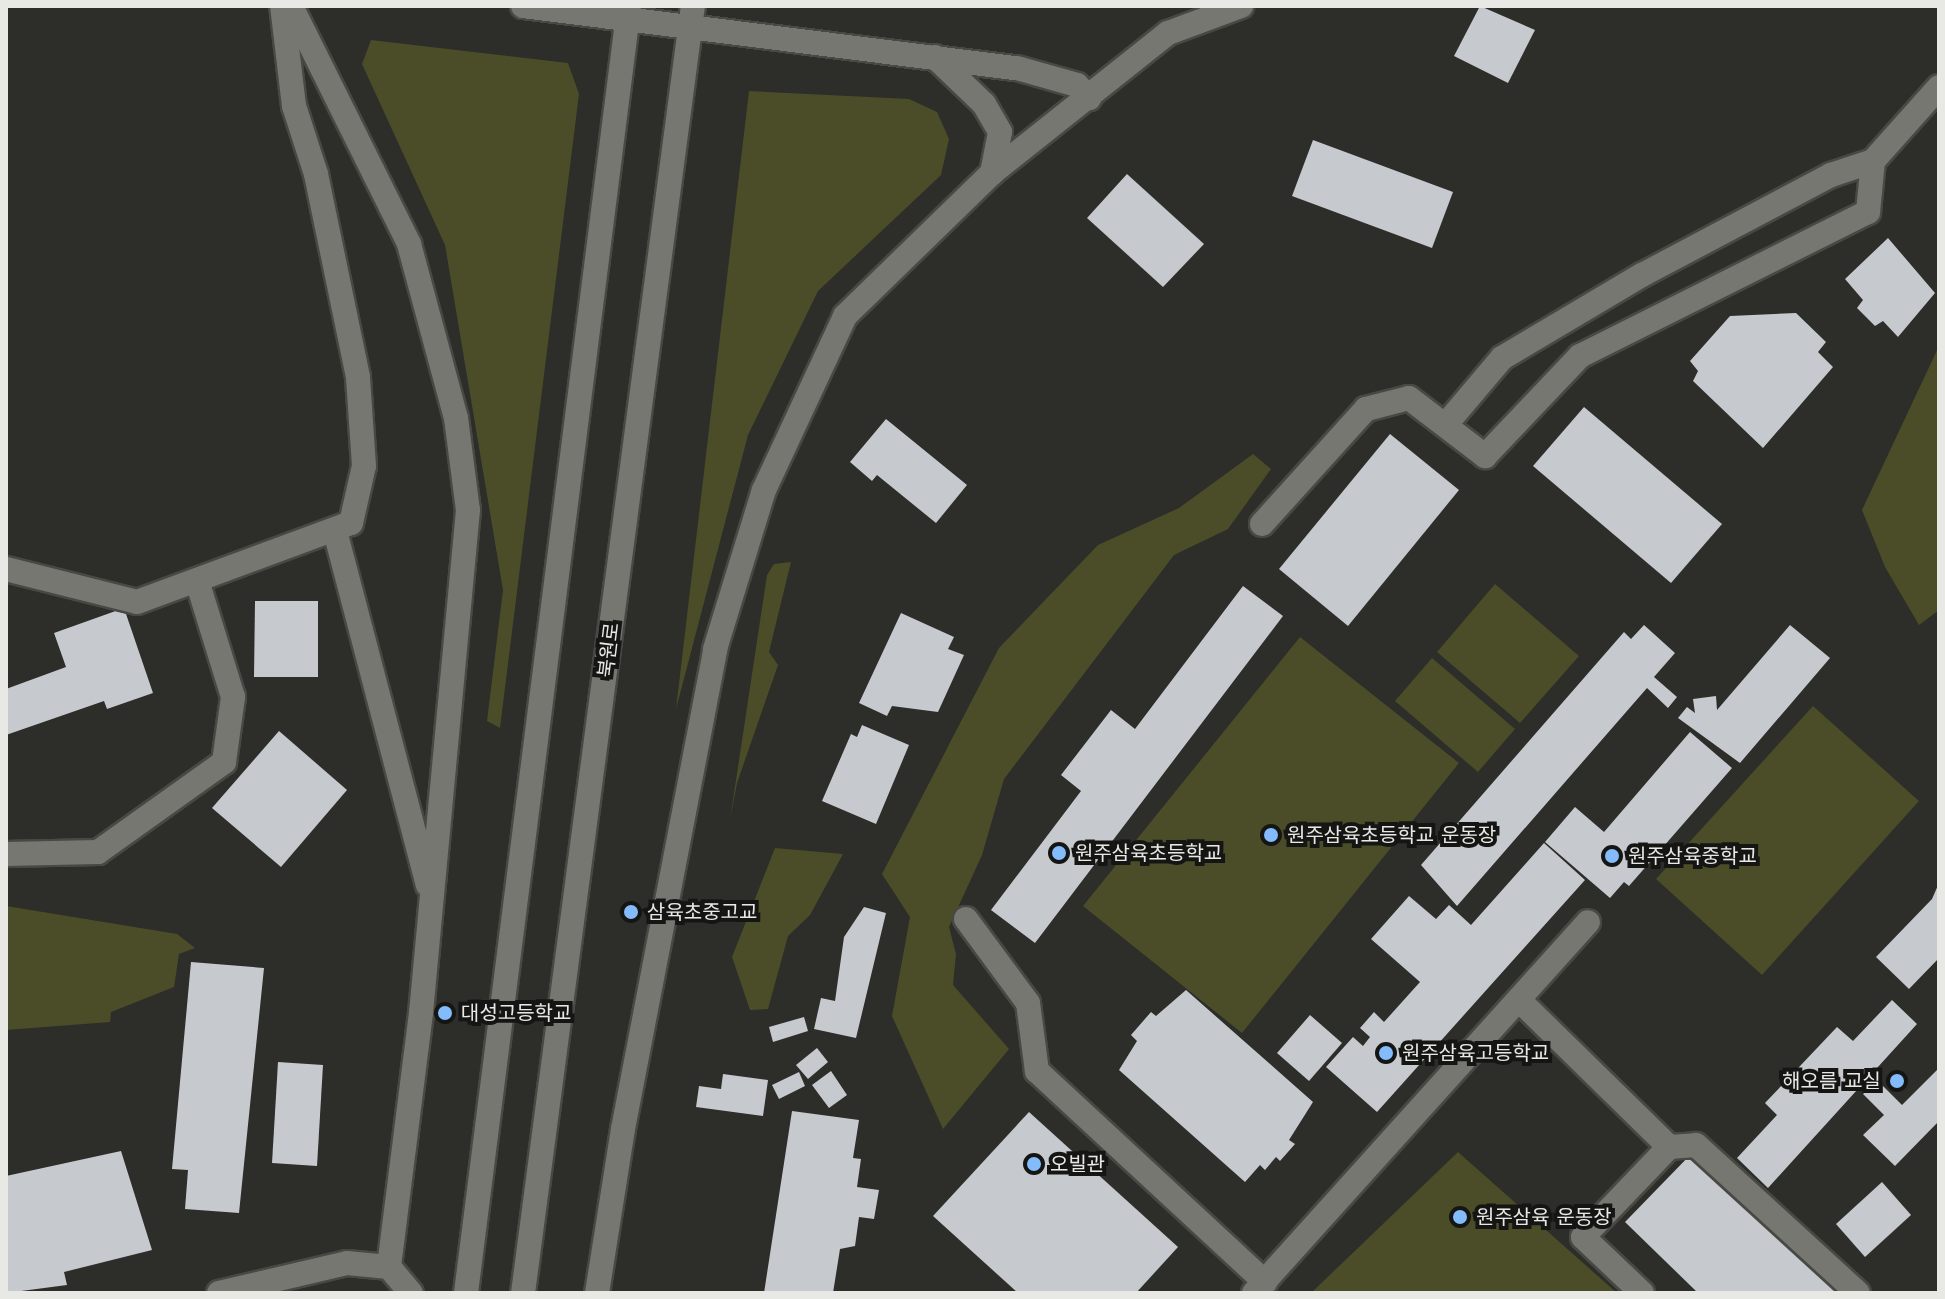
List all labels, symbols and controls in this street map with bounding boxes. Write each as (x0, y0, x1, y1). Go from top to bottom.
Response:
street label: 북원로 (594, 621, 624, 679)
place label: 원주삼육초등학교 운동장 (1287, 823, 1496, 847)
marker: 원주삼육초등학교 운동장 (1262, 826, 1280, 844)
place label: 원주삼육초등학교 (1075, 841, 1222, 865)
marker: 원주삼육초등학교 (1050, 844, 1068, 862)
place label: 원주삼육중학교 (1628, 844, 1757, 868)
marker: 원주삼육중학교 (1603, 847, 1621, 865)
place label: 삼육초중고교 (647, 900, 757, 924)
marker: 삼육초중고교 (622, 903, 640, 921)
place label: 대성고등학교 (461, 1001, 571, 1025)
marker: 대성고등학교 (436, 1004, 454, 1022)
place label: 원주삼육고등학교 (1402, 1041, 1549, 1065)
marker: 원주삼육고등학교 (1377, 1044, 1395, 1062)
place label: 해오름 교실 (1782, 1069, 1881, 1093)
marker: 해오름 교실 (1888, 1072, 1906, 1090)
place label: 오빌관 (1050, 1152, 1105, 1176)
marker: 오빌관 (1025, 1155, 1043, 1173)
place label: 원주삼육 운동장 (1476, 1205, 1612, 1229)
marker: 원주삼육 운동장 (1451, 1208, 1469, 1226)

